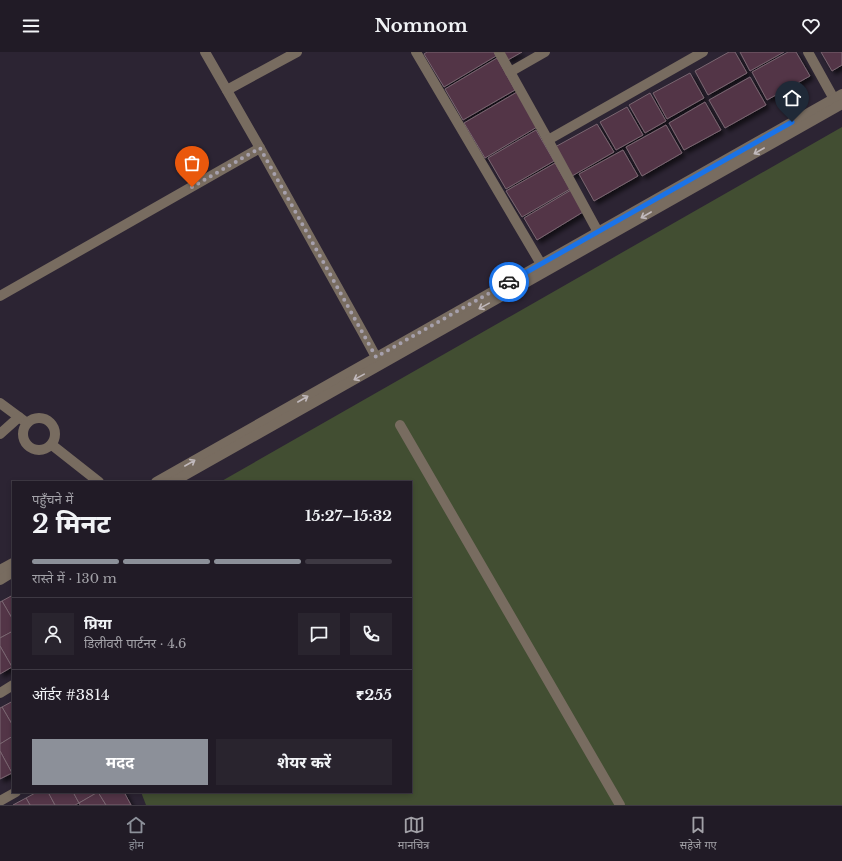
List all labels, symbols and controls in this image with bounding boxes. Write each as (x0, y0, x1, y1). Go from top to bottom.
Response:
icon: menu (20, 15, 42, 37)
text: Nomnom (374, 15, 468, 37)
icon: heart (800, 15, 822, 37)
pin (775, 81, 809, 122)
icon: home (781, 87, 803, 109)
pin (175, 146, 209, 187)
one-way arrow (753, 147, 765, 155)
icon: bag (181, 152, 203, 174)
one-way arrow (640, 211, 652, 219)
courier (489, 262, 529, 302)
icon: car (498, 271, 520, 293)
one-way arrow (478, 303, 490, 311)
one-way arrow (353, 374, 365, 382)
one-way arrow (297, 394, 309, 402)
one-way arrow (184, 458, 196, 466)
text: पहुँचने में (32, 491, 73, 508)
text: 15:27–15:32 (305, 506, 392, 525)
text: 2 मिनट (32, 508, 110, 540)
text: रास्ते में · 130 m (32, 570, 117, 587)
button: person (32, 613, 74, 655)
button: chat (298, 613, 340, 655)
button: phone (350, 613, 392, 655)
text: प्रिया (84, 614, 112, 633)
text: डिलीवरी पार्टनर · 4.6 (84, 635, 186, 652)
text: ऑर्डर #3814 (32, 685, 110, 704)
text: ₹255 (356, 685, 392, 704)
button: मदद (32, 739, 208, 785)
button: शेयर करें (216, 739, 392, 785)
tab: होम (125, 814, 147, 853)
tab: मानचित्र (398, 814, 429, 853)
tab: सहेजे गए (680, 814, 717, 853)

